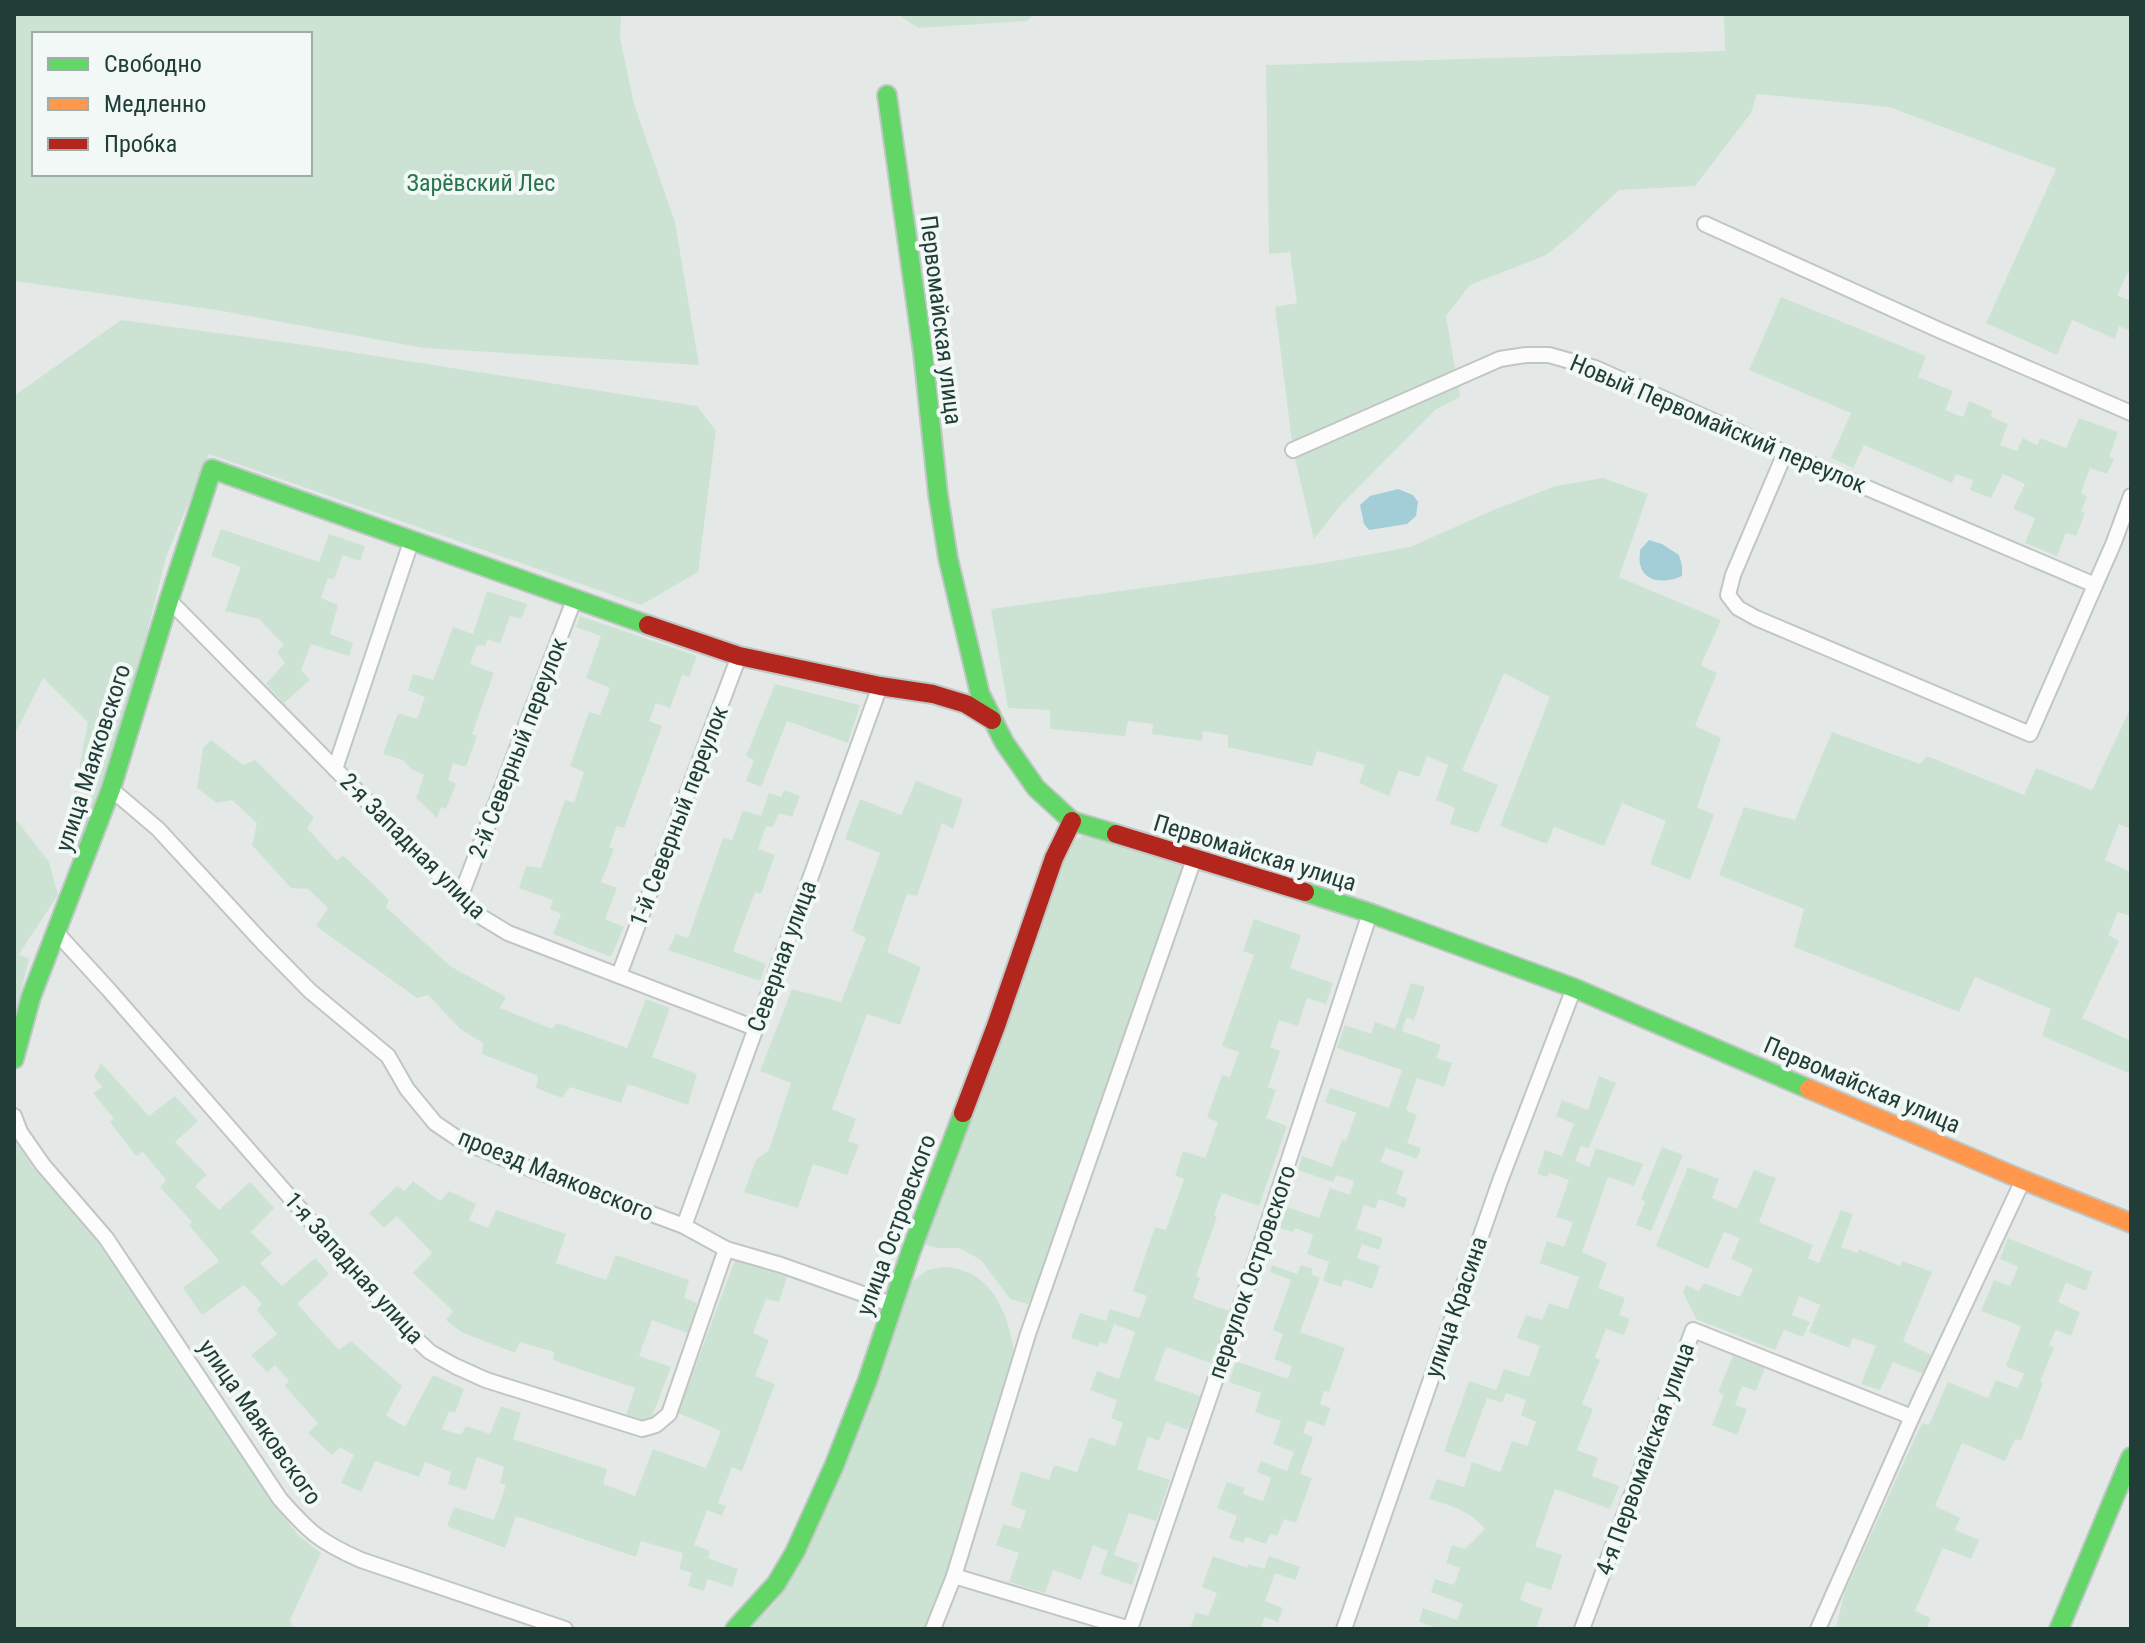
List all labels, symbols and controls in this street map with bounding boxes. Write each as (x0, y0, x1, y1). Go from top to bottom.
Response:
legend (32, 32, 312, 176)
text: Свободно (104, 50, 202, 78)
text: Медленно (104, 90, 206, 118)
text: Пробка (104, 130, 177, 158)
park label: Зарёвский Лес (407, 169, 555, 197)
street label: Первомайская улица (914, 214, 968, 426)
street label: Новый Первомайский переулок (1566, 349, 1871, 499)
street label: 2-й Северный переулок (463, 634, 573, 862)
street label: улица Маяковского (50, 661, 136, 855)
street label: 1-й Северный переулок (624, 702, 734, 930)
street label: 2-я Западная улица (334, 767, 492, 925)
street label: Первомайская улица (1150, 809, 1360, 897)
street label: Северная улица (742, 877, 822, 1035)
street label: Первомайская улица (1760, 1031, 1964, 1139)
street label: проезд Маяковского (454, 1123, 658, 1227)
street label: улица Островского (850, 1131, 942, 1319)
street label: переулок Островского (1202, 1161, 1302, 1383)
street label: 1-я Западная улица (279, 1186, 429, 1350)
street label: улица Красина (1419, 1233, 1493, 1381)
street label: улица Маяковского (193, 1334, 327, 1510)
street label: 4-я Первомайская улица (1590, 1339, 1700, 1579)

